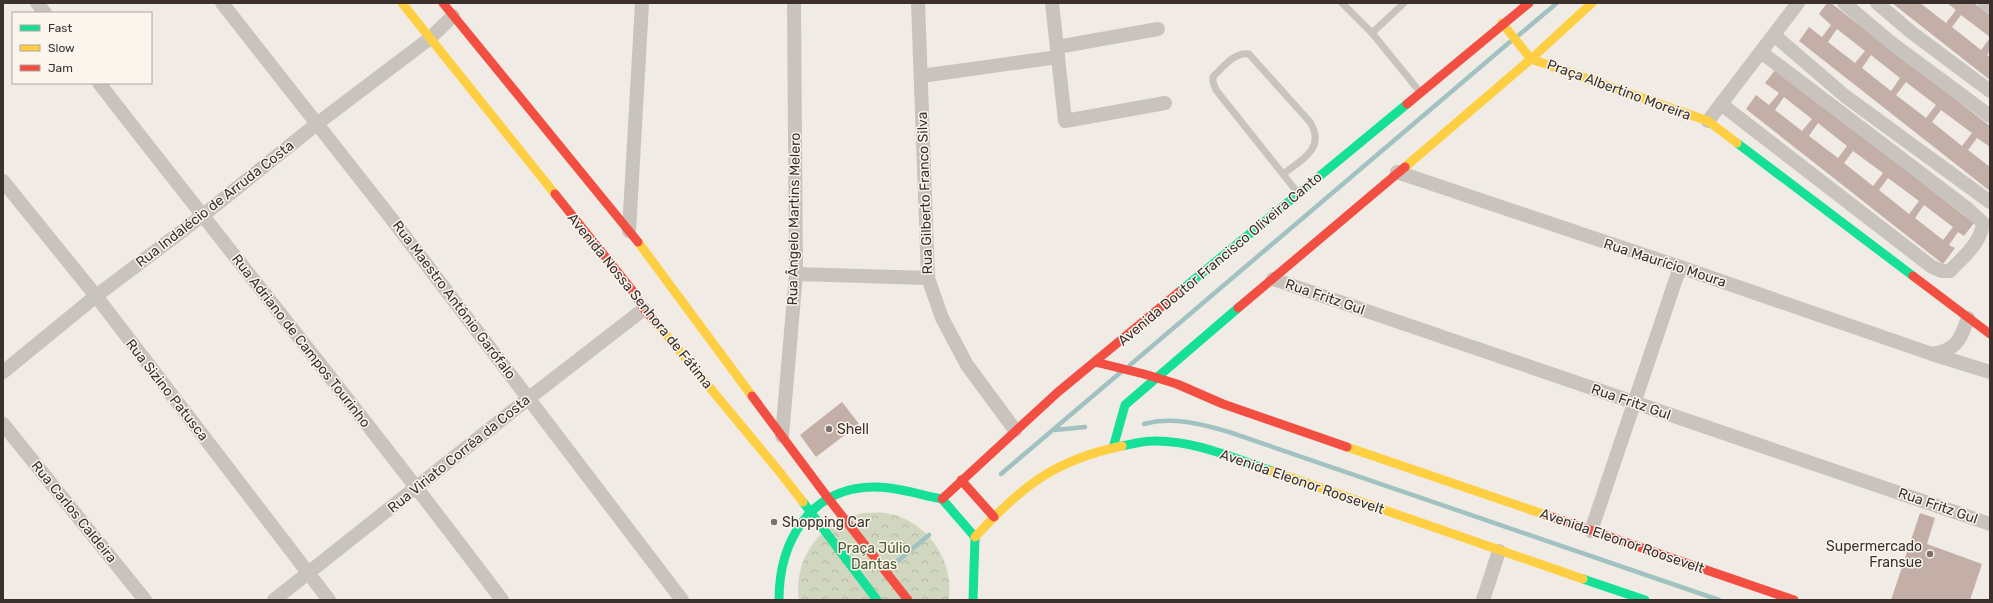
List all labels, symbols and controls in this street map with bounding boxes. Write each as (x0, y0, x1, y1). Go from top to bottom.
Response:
legend (12, 12, 152, 84)
text: Fast (48, 21, 72, 35)
text: Slow (48, 41, 75, 55)
street label: Praça Albertino Moreira (1545, 56, 1693, 124)
text: Jam (48, 61, 73, 75)
street label: Rua Gilberto Franco Silva (914, 111, 936, 275)
street label: Rua Ângelo Martins Melero (783, 132, 804, 306)
street label: Rua Indalécio de Arruda Costa (133, 137, 297, 271)
street label: Avenida Doutor Francisco Oliveira Canto (1115, 169, 1325, 349)
street label: Avenida Nossa Senhora de Fátima (564, 210, 716, 392)
street label: Rua Maestro Antônio Garófalo (389, 218, 519, 382)
street label: Rua Maurício Moura (1602, 235, 1728, 291)
street label: Rua Adriano de Campos Tourinho (228, 251, 374, 431)
street label: Rua Fritz Gul (1283, 275, 1367, 319)
street label: Rua Sizino Patusca (122, 336, 212, 444)
street label: Rua Fritz Gul (1589, 380, 1673, 424)
street label: Rua Viriato Corrêa da Costa (384, 391, 534, 517)
place label: Shell (837, 421, 869, 438)
marker: Shell (824, 424, 834, 434)
street label: Avenida Eleonor Roosevelt (1218, 446, 1387, 518)
street label: Rua Carlos Caldeira (28, 458, 120, 566)
street label: Rua Fritz Gul (1896, 484, 1980, 528)
street label: Avenida Eleonor Roosevelt (1538, 505, 1707, 577)
place label: Shopping Car (782, 514, 871, 531)
marker: Shopping Car (769, 517, 779, 527)
place label: Supermercado Fransue (1826, 538, 1922, 571)
park label: Praça Júlio Dantas (838, 540, 910, 573)
marker: Supermercado Fransue (1925, 549, 1935, 559)

